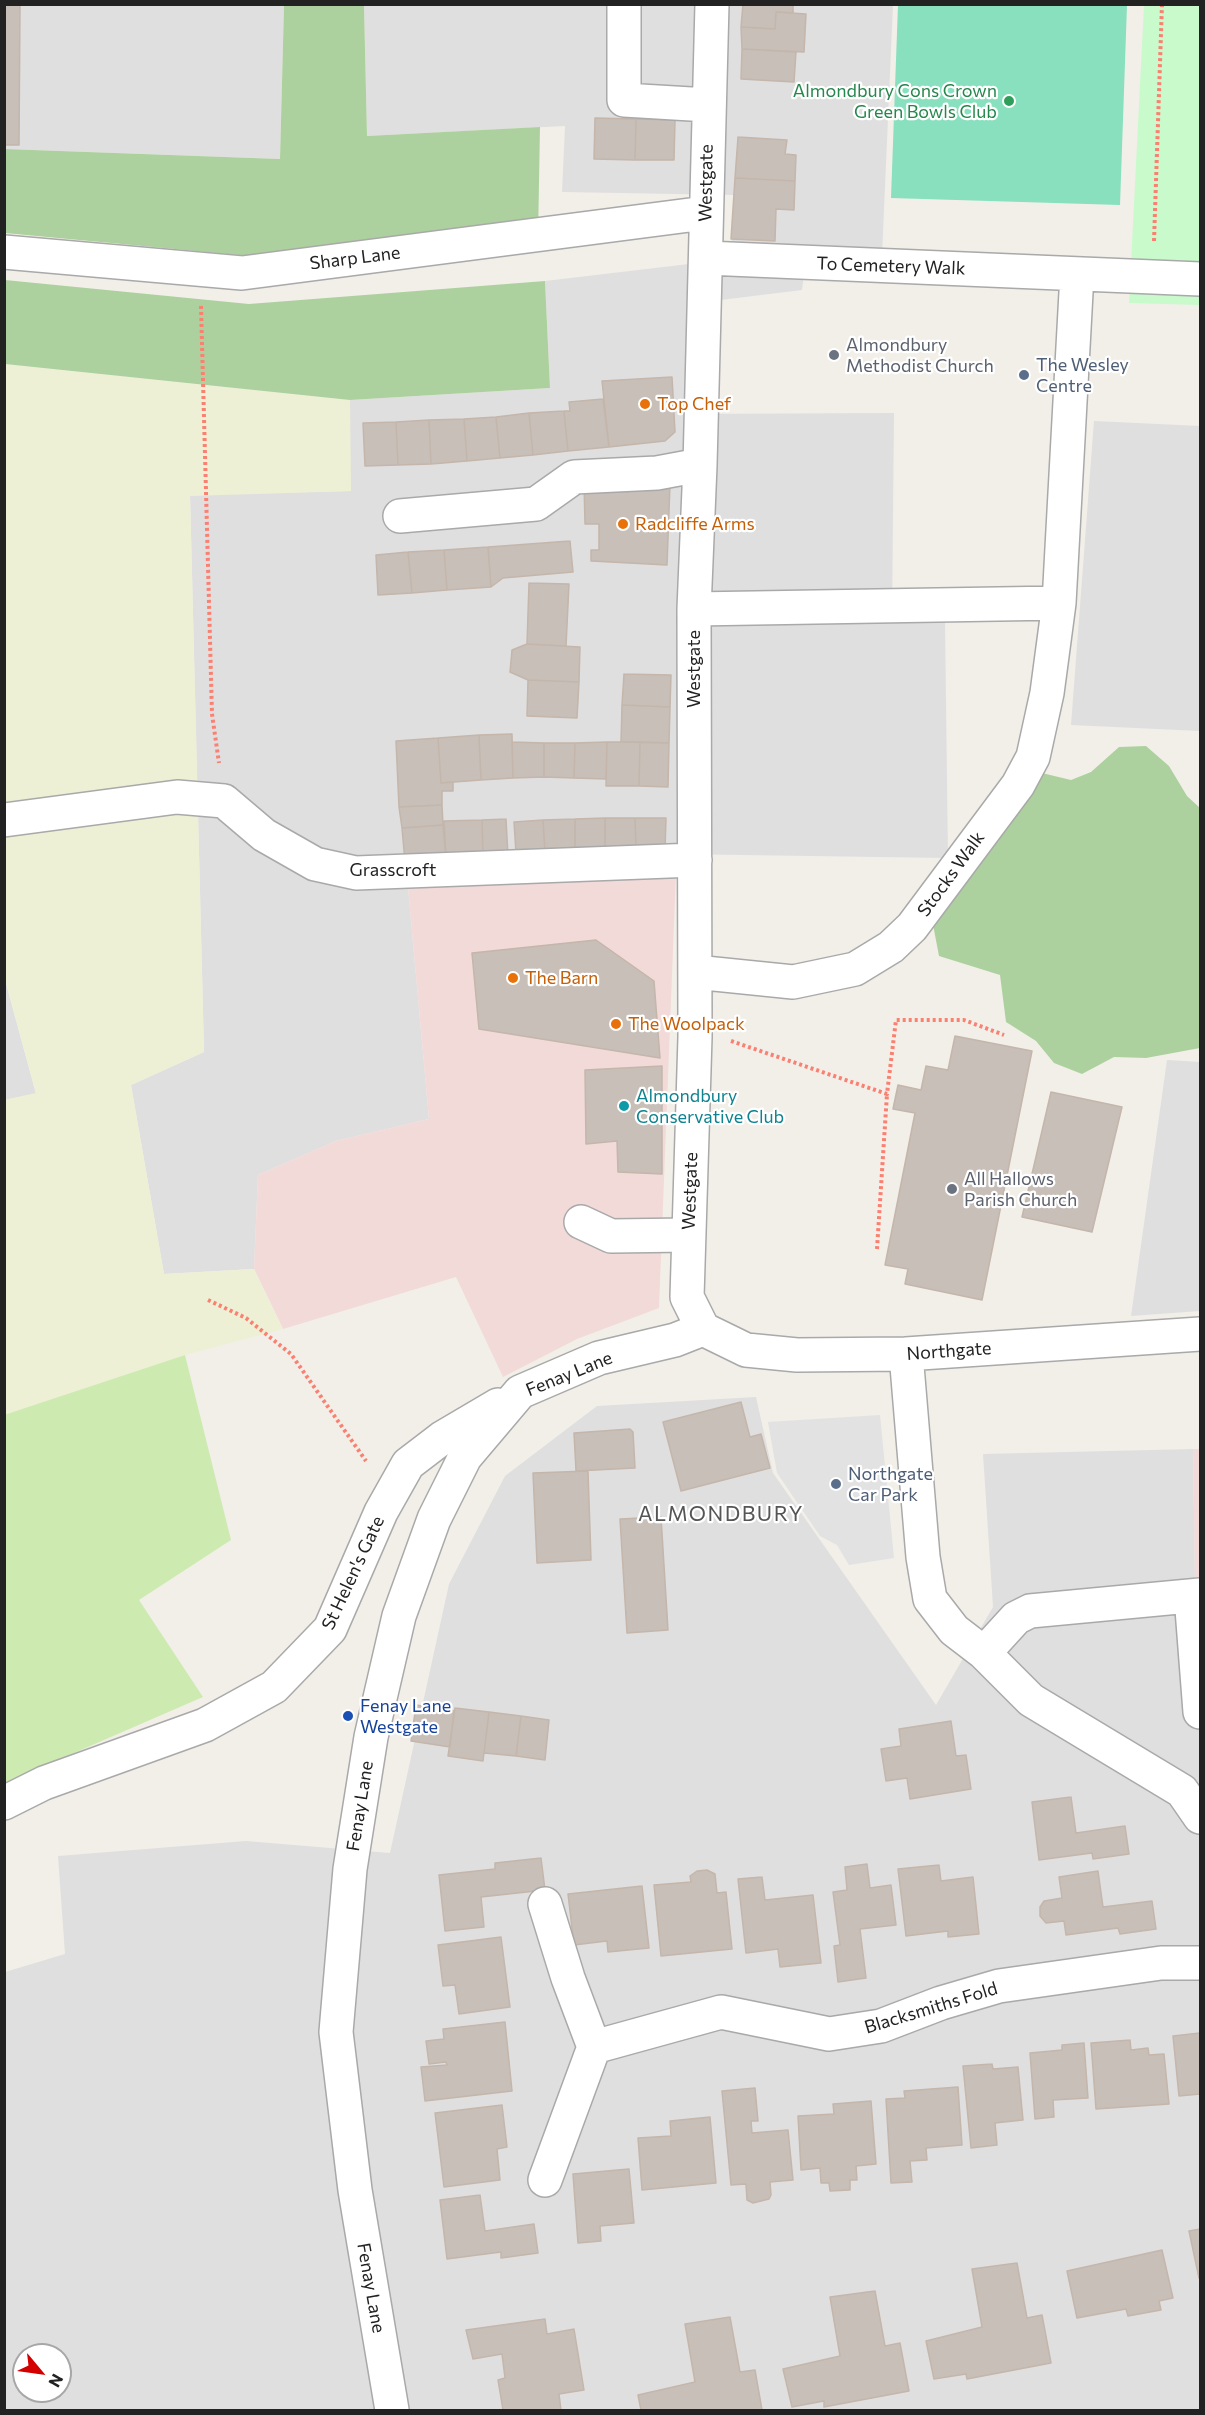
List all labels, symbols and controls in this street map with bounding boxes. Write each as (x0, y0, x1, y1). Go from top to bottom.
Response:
place label: Almondbury Cons Crown Green Bowls Club (793, 80, 997, 122)
marker: Almondbury Cons Crown Green Bowls Club (1002, 94, 1016, 108)
street label: Westgate (695, 144, 717, 222)
street label: Sharp Lane (308, 242, 402, 274)
street label: To Cemetery Walk (816, 253, 966, 279)
place label: Almondbury Methodist Church (846, 334, 994, 376)
marker: Almondbury Methodist Church (827, 348, 841, 362)
place label: The Wesley Centre (1036, 354, 1129, 397)
marker: The Wesley Centre (1017, 368, 1031, 382)
place label: Top Chef (657, 393, 731, 415)
marker: Top Chef (638, 397, 652, 411)
place label: Radcliffe Arms (635, 513, 755, 535)
marker: Radcliffe Arms (616, 517, 630, 531)
street label: Westgate (683, 630, 705, 708)
street label: Stocks Walk (913, 827, 989, 921)
street label: Grasscroft (350, 859, 436, 881)
place label: The Barn (525, 967, 598, 989)
marker: The Barn (506, 971, 520, 985)
place label: The Woolpack (628, 1013, 745, 1035)
marker: The Woolpack (609, 1017, 623, 1031)
place label: Almondbury Conservative Club (636, 1085, 784, 1128)
marker: Almondbury Conservative Club (617, 1099, 631, 1113)
street label: Westgate (678, 1152, 702, 1230)
place label: All Hallows Parish Church (964, 1168, 1077, 1210)
marker: All Hallows Parish Church (945, 1182, 959, 1196)
street label: Northgate (906, 1337, 992, 1365)
street label: Fenay Lane (523, 1347, 615, 1401)
place label: Northgate Car Park (848, 1463, 933, 1506)
marker: Northgate Car Park (829, 1477, 843, 1491)
district label: ALMONDBURY (638, 1501, 804, 1527)
street label: St Helen's Gate (317, 1513, 389, 1633)
place label: Fenay Lane Westgate (360, 1695, 451, 1738)
marker: Fenay Lane Westgate (341, 1709, 355, 1723)
street label: Fenay Lane (342, 1759, 378, 1853)
street label: Blacksmiths Fold (862, 1978, 1000, 2038)
street label: Fenay Lane (352, 2241, 390, 2335)
north arrow (12, 2343, 72, 2403)
text: N (45, 2371, 68, 2391)

